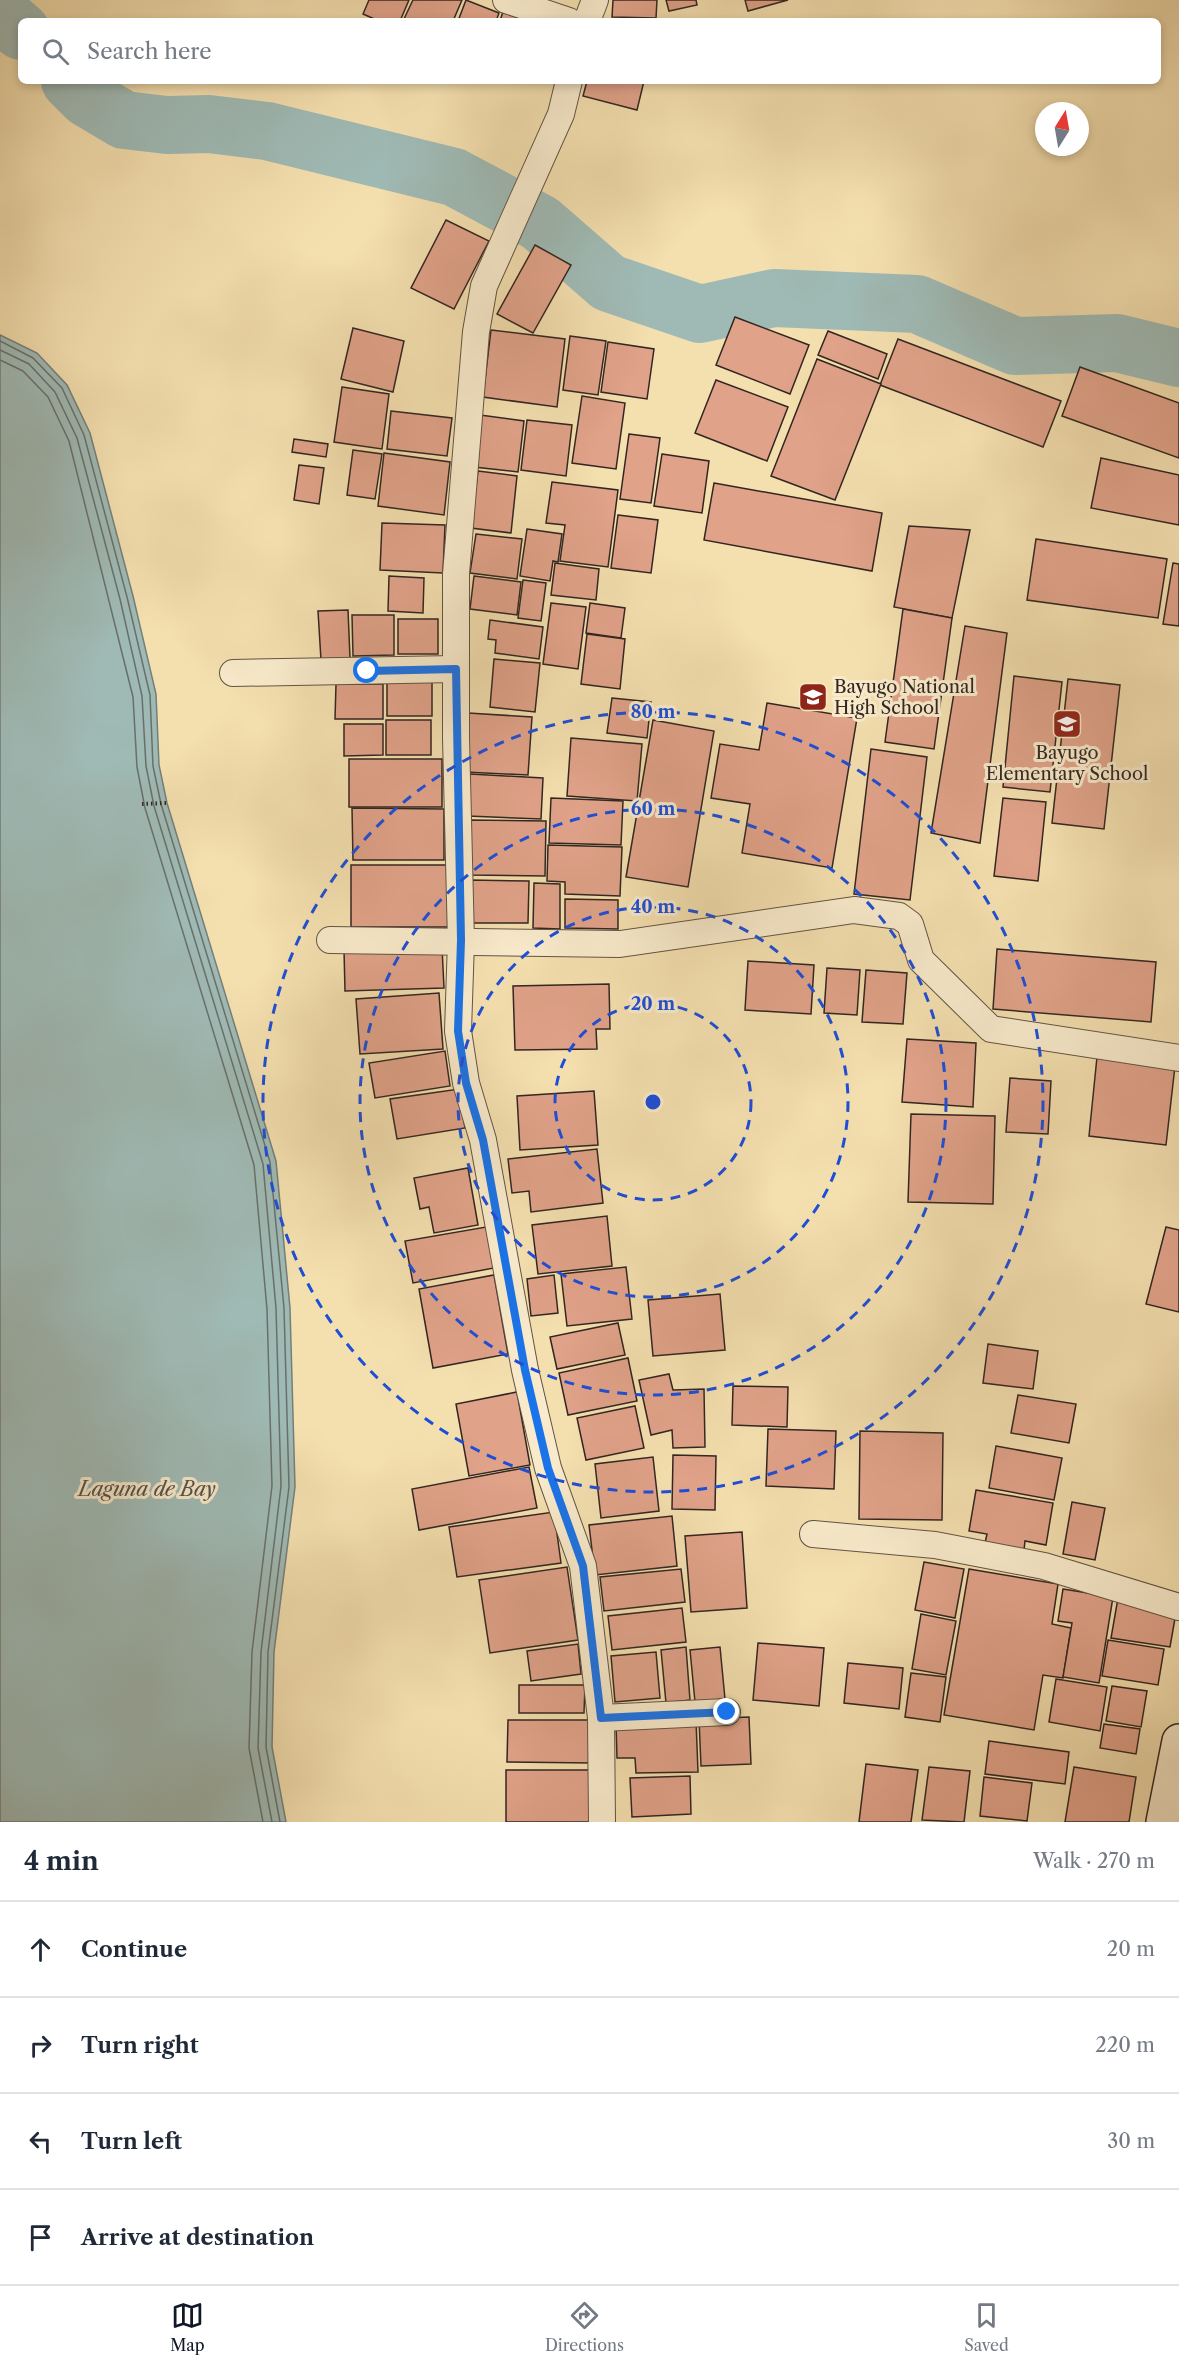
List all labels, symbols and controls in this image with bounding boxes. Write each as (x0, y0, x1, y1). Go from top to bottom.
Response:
search box (18, 18, 1161, 84)
icon: search (39, 35, 72, 68)
text: Search here (87, 38, 212, 65)
north arrow (1035, 102, 1089, 156)
route start (353, 657, 379, 683)
place label: Bayugo National High School (834, 676, 975, 719)
school or university icon: Bayugo National High School (797, 681, 829, 713)
text: 80 m (630, 701, 676, 723)
school or university icon: Bayugo Elementary School (1051, 708, 1083, 740)
place label: Bayugo Elementary School (986, 742, 1148, 785)
text: 60 m (631, 798, 675, 820)
text: 40 m (631, 896, 675, 918)
text: 20 m (631, 993, 675, 1015)
centre of rings (643, 1092, 663, 1112)
water label: Laguna de Bay (76, 1477, 216, 1501)
route end (713, 1698, 739, 1724)
text: 4 min (24, 1845, 99, 1877)
text: Walk · 270 m (1033, 1849, 1155, 1873)
icon: ahead (24, 1933, 57, 1966)
text: Continue (81, 1936, 187, 1963)
text: 20 m (1107, 1937, 1155, 1961)
icon: right (24, 2029, 57, 2062)
text: Turn right (81, 2032, 199, 2059)
text: 220 m (1095, 2033, 1155, 2057)
icon: left (24, 2125, 57, 2158)
text: Turn left (81, 2128, 182, 2155)
text: 30 m (1107, 2129, 1155, 2153)
icon: arrive (24, 2221, 57, 2254)
text: Arrive at destination (81, 2224, 314, 2251)
tab: Map (170, 2299, 205, 2355)
tab: Directions (545, 2299, 624, 2355)
tab: Saved (964, 2299, 1009, 2355)

